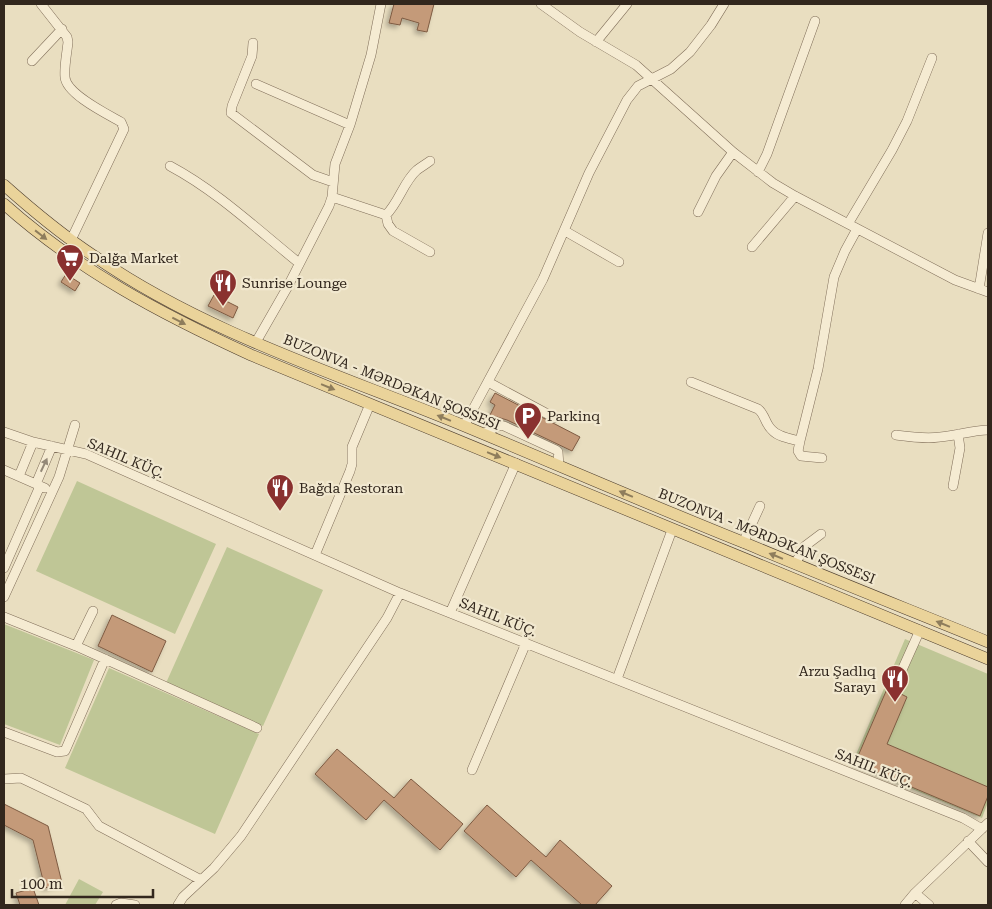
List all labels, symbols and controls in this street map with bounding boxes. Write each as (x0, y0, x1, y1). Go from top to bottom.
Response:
one-way arrow (35, 230, 48, 240)
supermarket icon: Dalğa Market (55, 243, 85, 282)
place label: Dalğa Market (89, 250, 179, 266)
restaurant icon: Sunrise Lounge (208, 268, 238, 307)
place label: Sunrise Lounge (242, 275, 347, 291)
one-way arrow (172, 317, 186, 325)
street label: BUZONVA - MƏRDƏKAN ŞOSSESI (281, 331, 503, 433)
one-way arrow (321, 383, 335, 391)
parking icon: Parkinq (513, 401, 543, 440)
place label: Parkinq (547, 408, 600, 424)
one-way arrow (436, 414, 451, 422)
street label: SAHIL KÜÇ. (85, 435, 167, 481)
one-way arrow (487, 451, 501, 459)
one-way arrow (41, 458, 49, 472)
restaurant icon: Bağda Restoran (265, 473, 295, 512)
place label: Bağda Restoran (299, 480, 403, 496)
street label: BUZONVA - MƏRDƏKAN ŞOSSESI (656, 485, 878, 587)
one-way arrow (618, 490, 633, 498)
one-way arrow (769, 552, 783, 560)
street label: SAHIL KÜÇ. (457, 594, 539, 640)
one-way arrow (936, 619, 950, 627)
place label: Arzu Şadlıq Sarayı (799, 663, 877, 695)
restaurant icon: Arzu Şadlıq Sarayı (880, 664, 910, 703)
street label: SAHIL KÜÇ. (833, 745, 915, 791)
scale bar (12, 866, 154, 898)
text: 100 m (20, 875, 63, 893)

